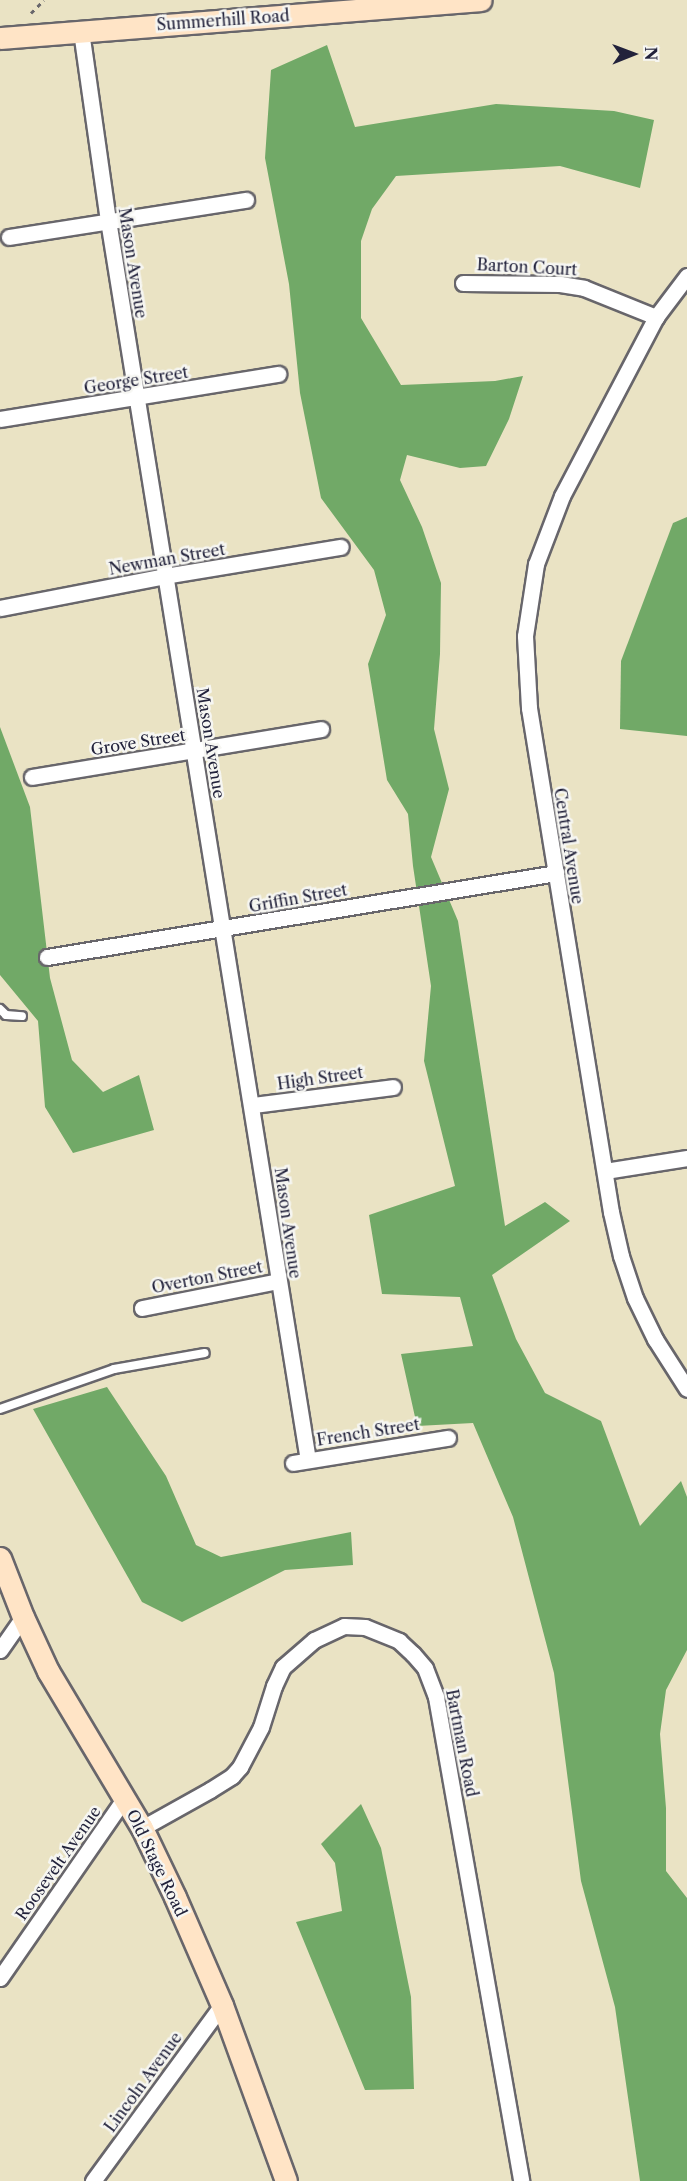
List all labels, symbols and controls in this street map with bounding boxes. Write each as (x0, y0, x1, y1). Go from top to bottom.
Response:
street label: Summerhill Road (156, 6, 290, 34)
north arrow (603, 24, 663, 84)
text: N (641, 47, 661, 61)
street label: Mason Avenue (115, 206, 151, 320)
street label: Barton Court (476, 255, 578, 279)
street label: George Street (83, 362, 189, 398)
street label: Newman Street (107, 539, 227, 579)
street label: Mason Avenue (193, 686, 229, 800)
street label: Grove Street (89, 725, 187, 759)
street label: Central Avenue (550, 786, 588, 906)
street label: Griffin Street (247, 880, 349, 916)
street label: High Street (276, 1062, 364, 1094)
street label: Mason Avenue (271, 1166, 305, 1280)
street label: Overton Street (150, 1257, 264, 1297)
street label: French Street (315, 1414, 421, 1450)
street label: Bartman Road (442, 1688, 482, 1798)
street label: Roosevelt Avenue (11, 1802, 105, 1924)
street label: Old Stage Road (123, 1806, 191, 1920)
street label: Lincoln Avenue (100, 2028, 186, 2136)

